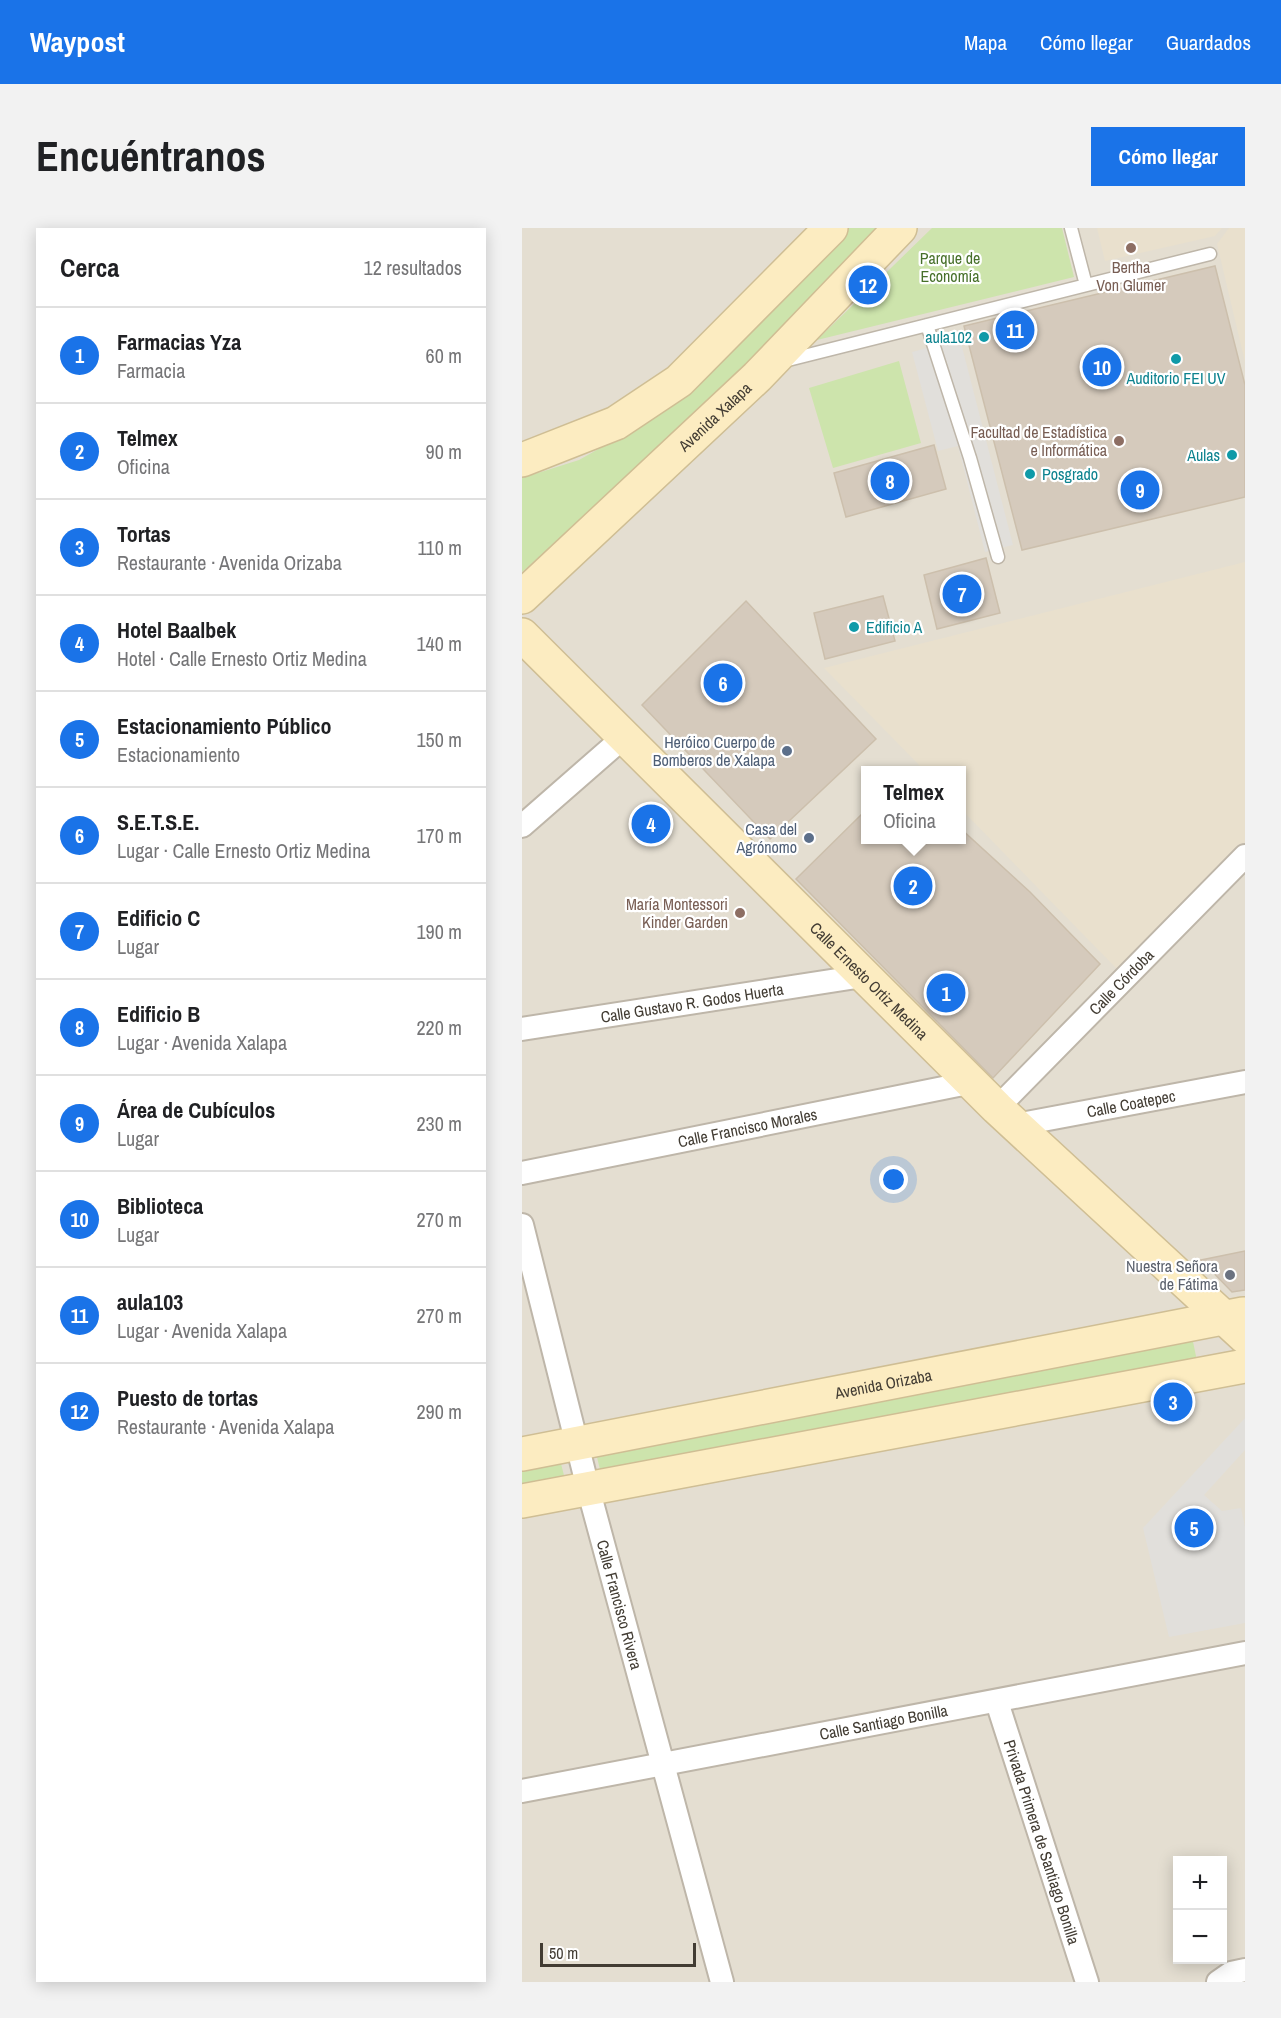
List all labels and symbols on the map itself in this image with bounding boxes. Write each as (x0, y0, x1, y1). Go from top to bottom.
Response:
marker: Bertha Von Glumer (1124, 241, 1138, 255)
park label: Parque de Economía (920, 247, 980, 287)
place label: Bertha Von Glumer (1096, 256, 1166, 296)
pin: 12 (848, 262, 888, 308)
pin: 11 (996, 308, 1034, 352)
place label: aula102 (925, 326, 972, 348)
marker: aula102 (977, 330, 991, 344)
pin: 10 (1082, 344, 1122, 390)
marker: Auditorio FEI UV (1169, 352, 1183, 366)
place label: Auditorio FEI UV (1125, 367, 1226, 389)
street label: Avenida Xalapa (673, 377, 756, 457)
place label: Facultad de Estadística e Informática (971, 421, 1108, 461)
marker: Facultad de Estadística e Informática (1112, 434, 1126, 448)
place label: Aulas (1186, 444, 1220, 466)
marker: Aulas (1225, 448, 1239, 462)
pin: 8 (870, 458, 910, 504)
place label: Posgrado (1042, 463, 1098, 485)
marker: Posgrado (1023, 467, 1037, 481)
pin: 9 (1120, 468, 1160, 512)
pin: 7 (942, 572, 982, 616)
place label: Edificio A (866, 616, 922, 638)
marker: Edificio A (847, 620, 861, 634)
pin: 6 (704, 660, 742, 706)
place label: Heróico Cuerpo de Bomberos de Xalapa (653, 731, 776, 771)
marker: Heróico Cuerpo de Bomberos de Xalapa (780, 744, 794, 758)
pin: 4 (632, 802, 670, 846)
place label: Casa del Agrónomo (735, 818, 797, 858)
marker: Casa del Agrónomo (802, 831, 816, 845)
pin: 2 (894, 864, 932, 908)
place label: María Montessori Kinder Garden (626, 893, 728, 933)
marker: María Montessori Kinder Garden (733, 906, 747, 920)
street label: Calle Ernesto Ortiz Medina (805, 917, 934, 1045)
street label: Calle Córdoba (1084, 944, 1159, 1019)
pin: 1 (926, 970, 966, 1016)
street label: Calle Gustavo R. Godos Huerta (599, 977, 786, 1028)
street label: Calle Coatepec (1085, 1084, 1178, 1123)
street label: Calle Francisco Morales (676, 1103, 819, 1152)
your location (879, 1165, 908, 1194)
place label: Nuestra Señora de Fátima (1126, 1255, 1219, 1295)
marker: Nuestra Señora de Fátima (1223, 1268, 1237, 1282)
street label: Avenida Orizaba (832, 1364, 934, 1404)
pin: 3 (1154, 1380, 1192, 1424)
pin: 5 (1174, 1506, 1214, 1550)
street label: Calle Francisco Rivera (592, 1537, 648, 1673)
street label: Calle Santiago Bonilla (818, 1699, 950, 1745)
street label: Privada Primera de Santiago Bonilla (999, 1737, 1085, 1948)
scale bar (540, 1940, 696, 1968)

